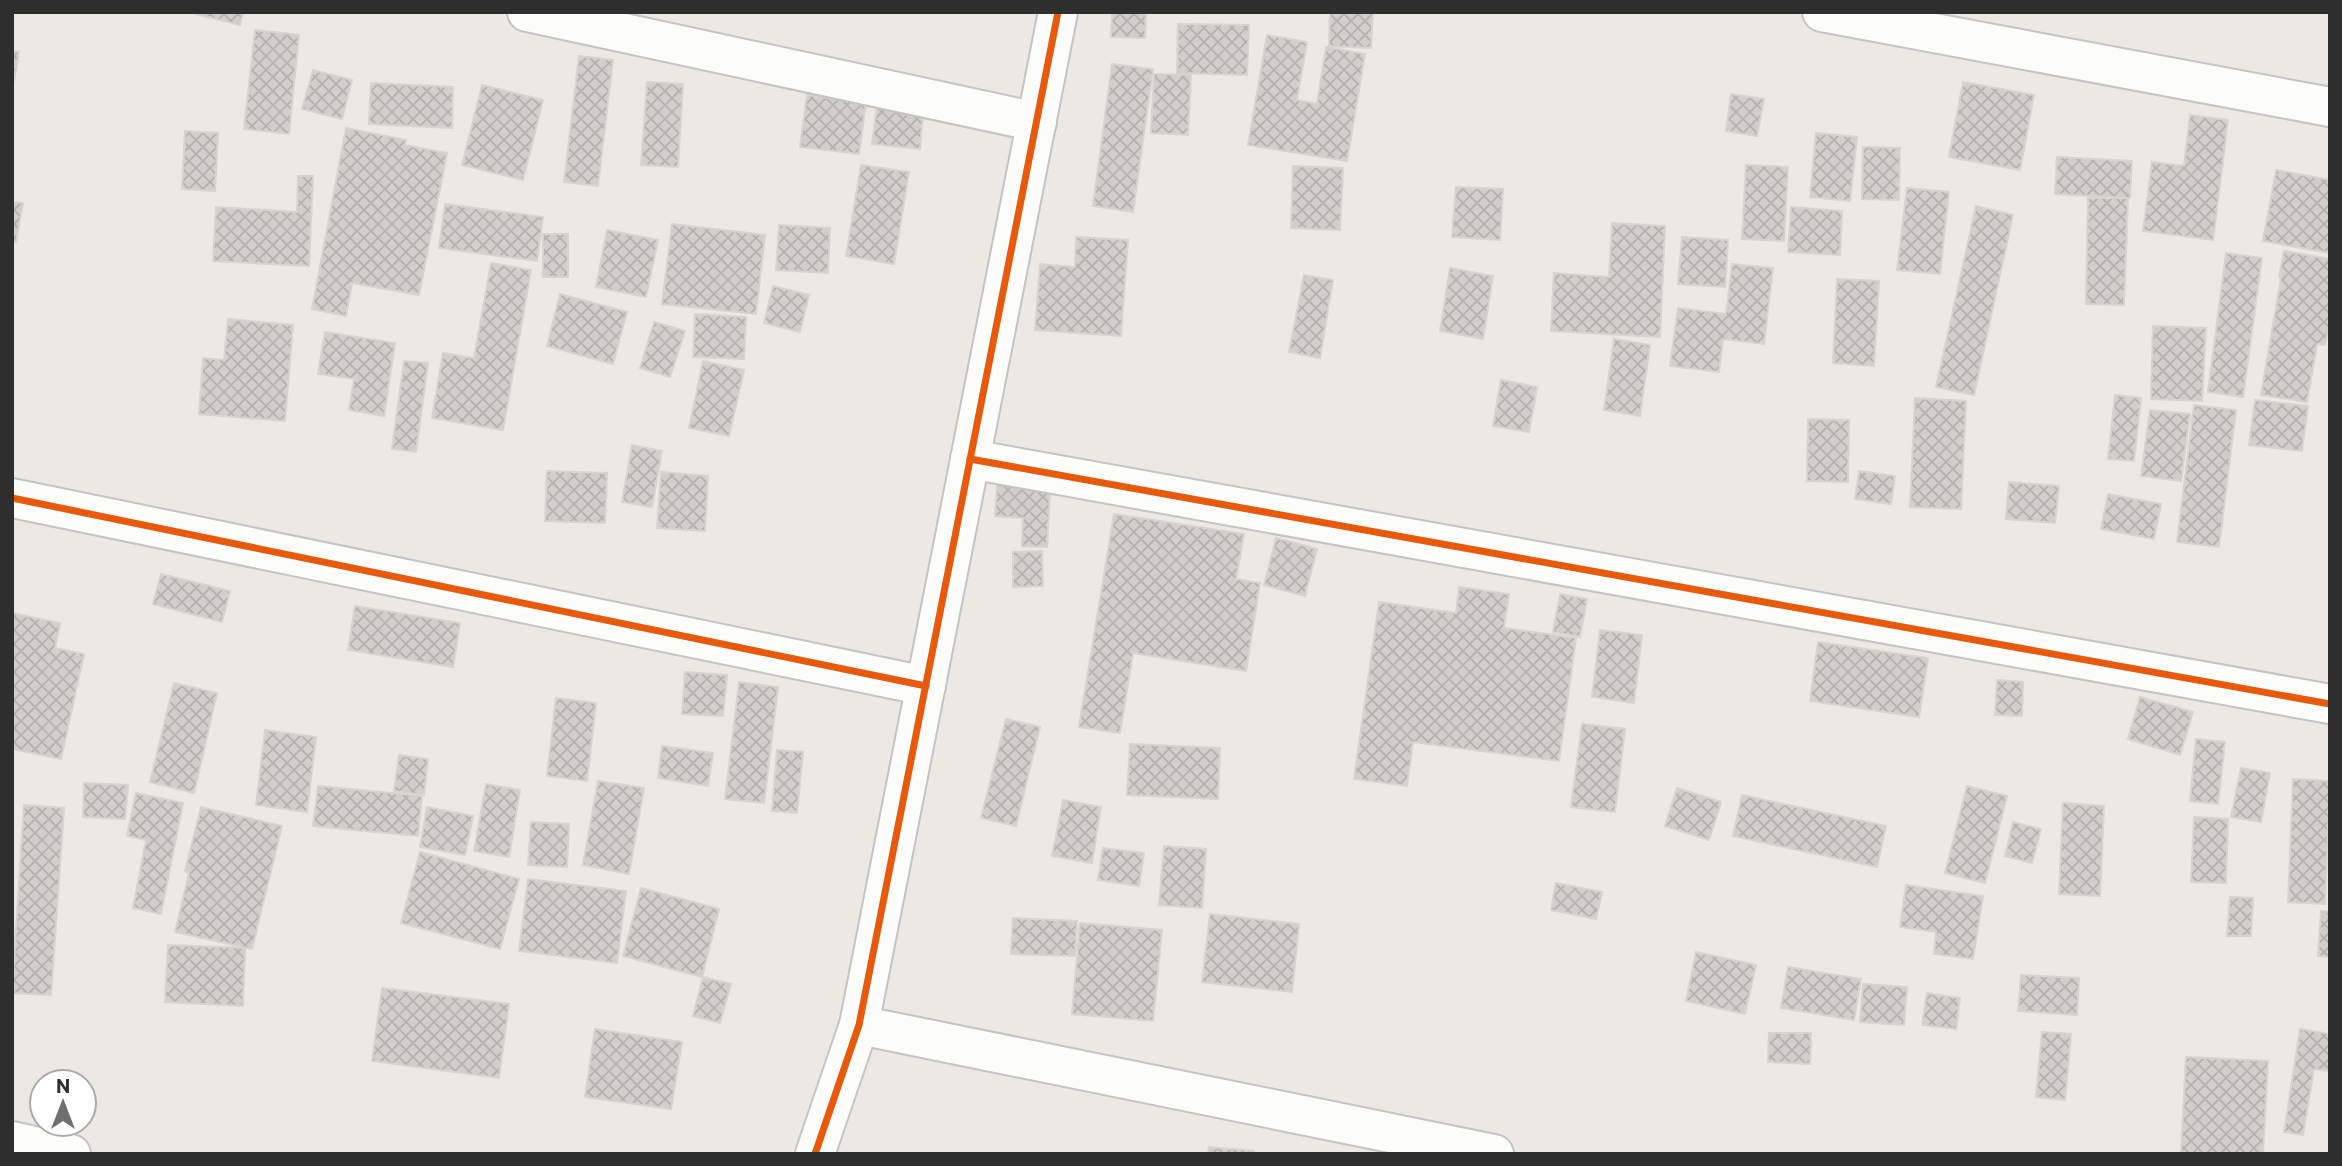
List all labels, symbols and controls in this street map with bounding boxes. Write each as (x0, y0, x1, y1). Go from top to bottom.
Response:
north arrow (28, 1068, 98, 1138)
text: N (56, 1074, 70, 1097)

